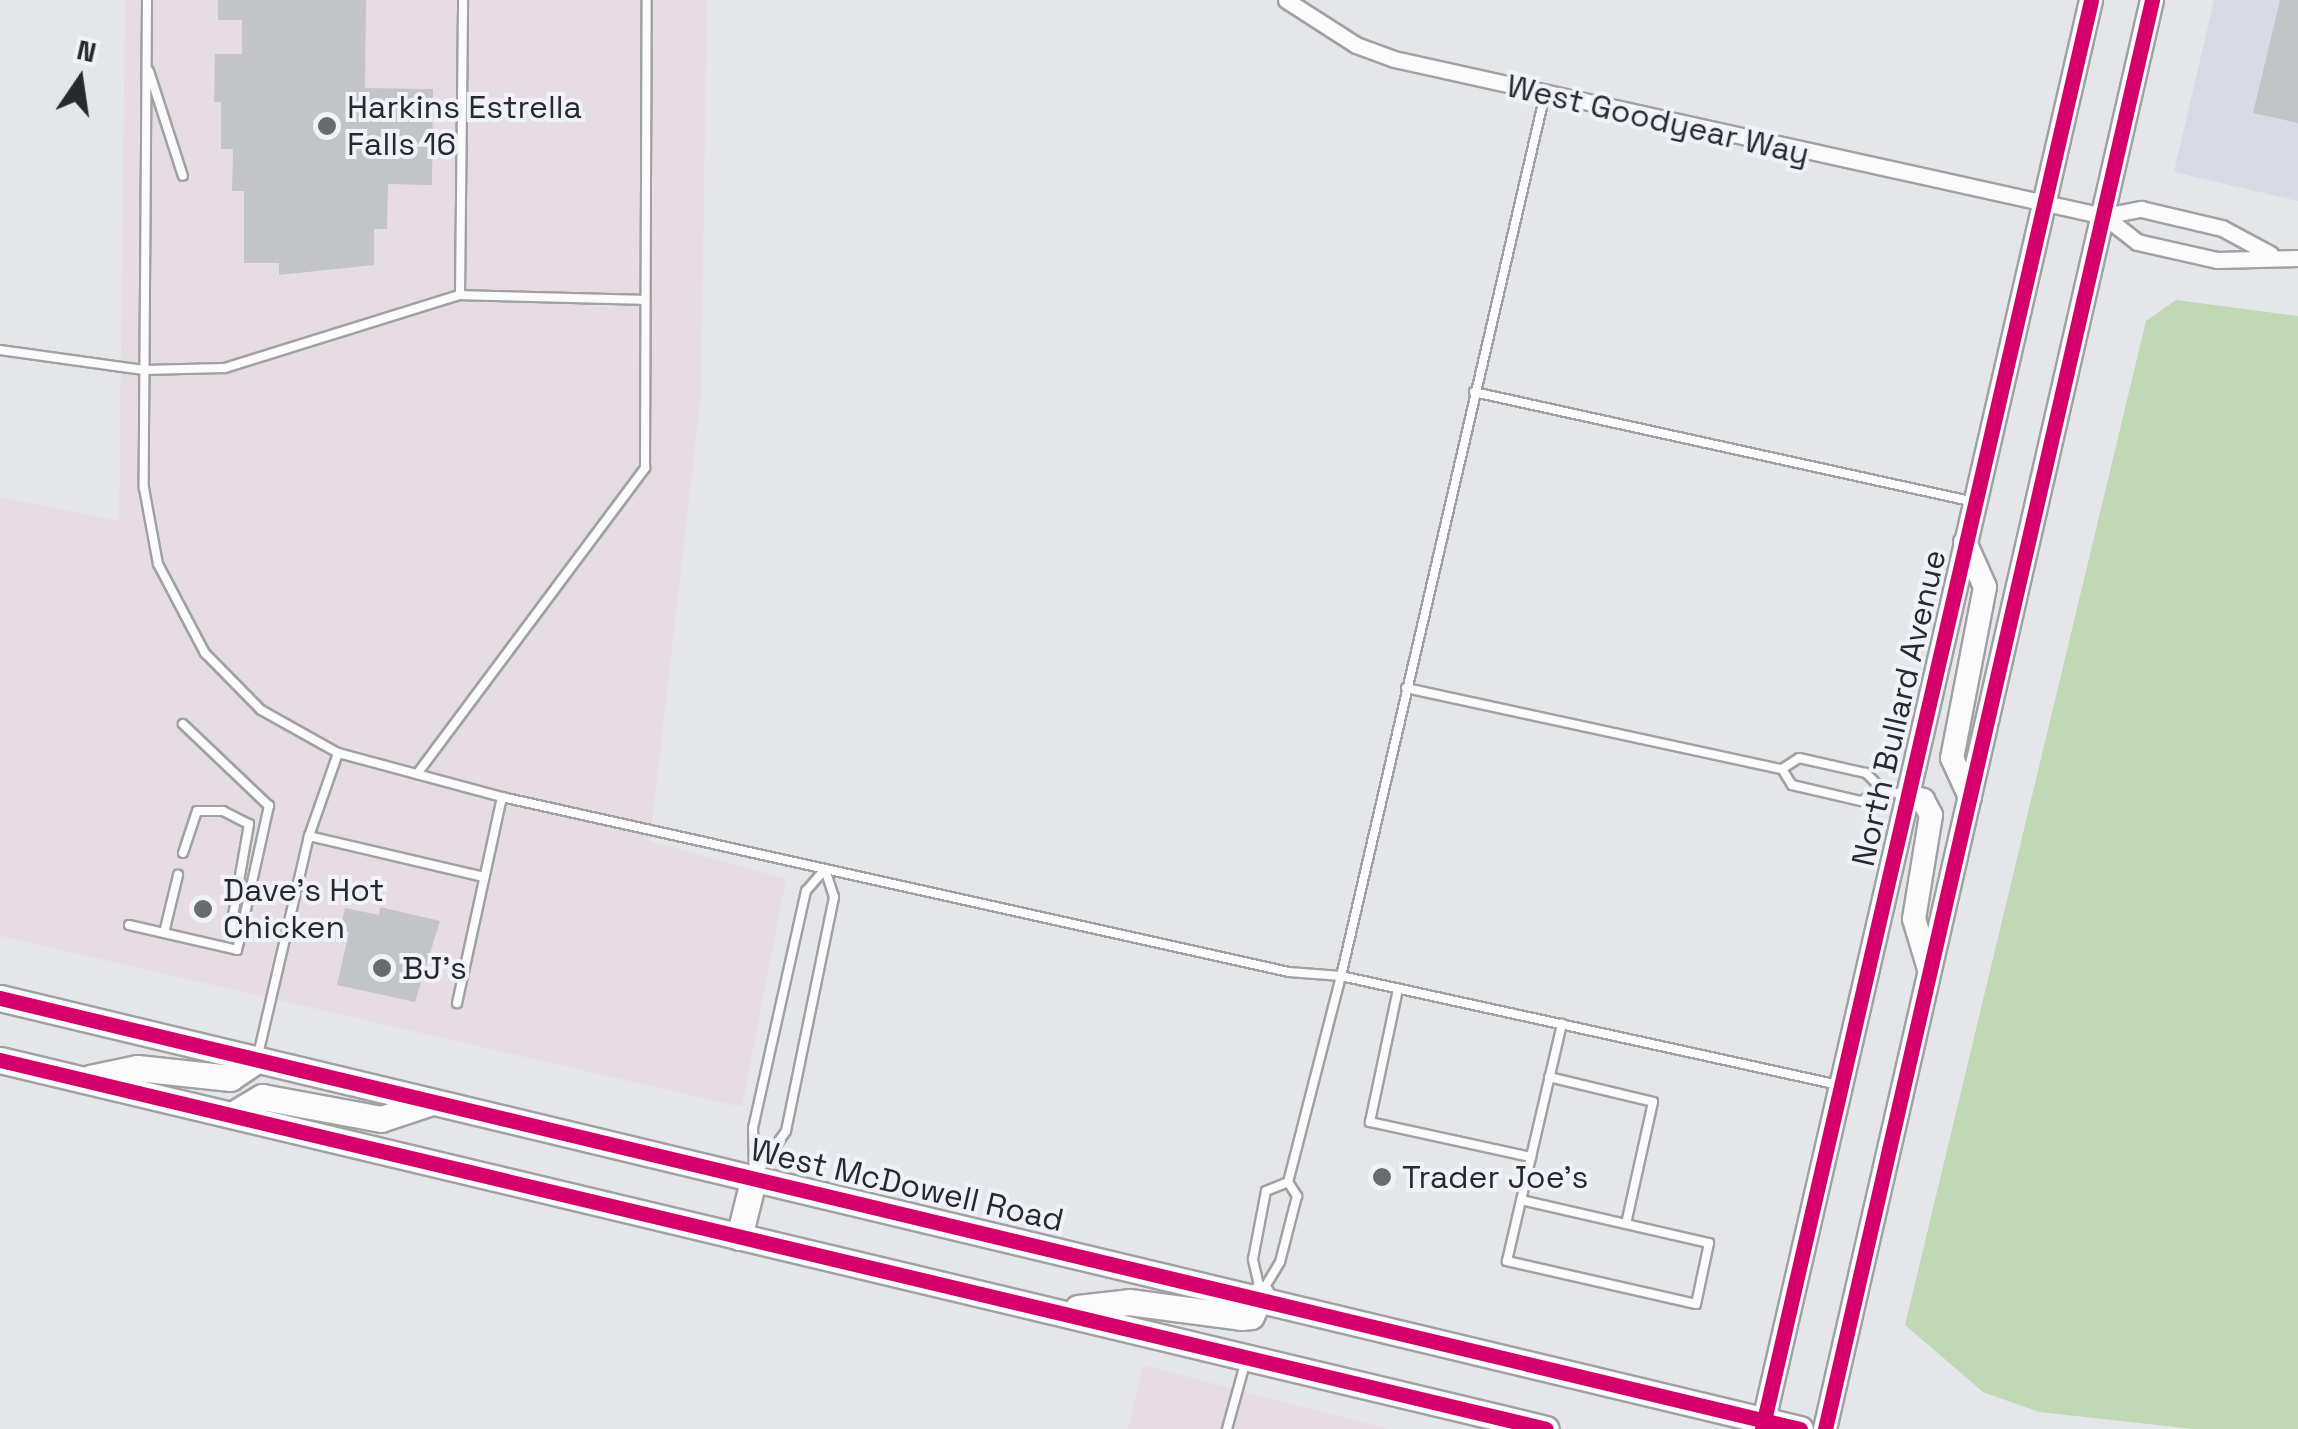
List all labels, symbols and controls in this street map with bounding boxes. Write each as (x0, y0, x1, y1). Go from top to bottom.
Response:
north arrow (30, 30, 130, 130)
text: N (74, 31, 100, 70)
street label: West Goodyear Way (1503, 66, 1813, 174)
place label: Harkins Estrella Falls 16 (347, 89, 582, 164)
marker: Harkins Estrella Falls 16 (316, 115, 338, 137)
street label: North Bullard Avenue (1844, 546, 1954, 870)
place label: Dave's Hot Chicken (223, 872, 384, 947)
marker: Dave's Hot Chicken (192, 898, 214, 920)
place label: BJ's (402, 949, 467, 987)
marker: BJ's (371, 957, 393, 979)
street label: West McDowell Road (747, 1130, 1067, 1240)
place label: Trader Joe's (1402, 1158, 1588, 1196)
marker: Trader Joe's (1371, 1166, 1393, 1188)

